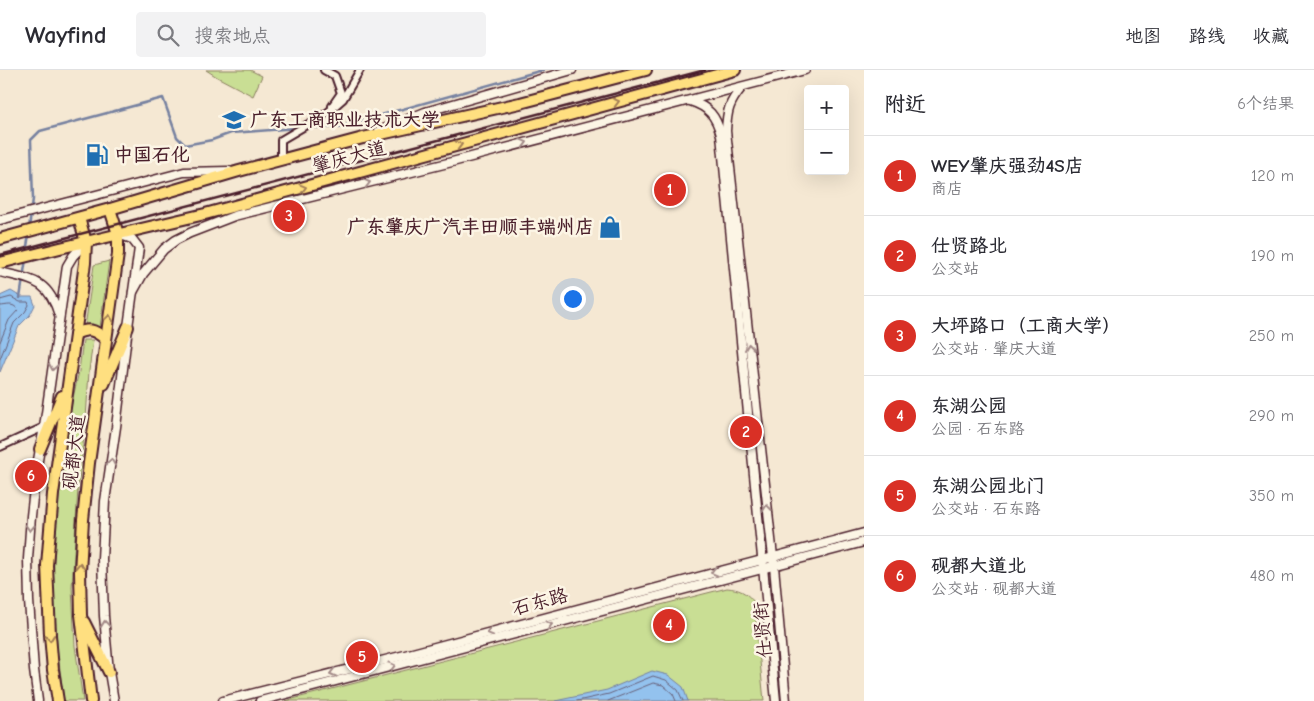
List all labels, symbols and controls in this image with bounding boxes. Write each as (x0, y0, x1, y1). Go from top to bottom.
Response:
search box (136, 12, 486, 57)
text: Wayfind (25, 21, 106, 49)
icon: search (154, 21, 182, 49)
text: 搜索地点 (194, 25, 270, 47)
text: 地图 (1125, 26, 1161, 47)
text: 路线 (1189, 26, 1225, 47)
text: 收藏 (1253, 26, 1289, 47)
map controls (804, 85, 849, 175)
button: + (804, 85, 849, 130)
text: 附近 (884, 92, 926, 116)
text: 6个结果 (1237, 95, 1294, 113)
one-way arrow (612, 98, 620, 108)
school or university icon: 广东工商职业技术大学 (221, 107, 247, 133)
place label: 广东工商职业技术大学 (250, 109, 440, 131)
button: − (804, 130, 849, 175)
street label: 肇庆大道 (309, 137, 389, 177)
one-way arrow (520, 139, 528, 149)
one-way arrow (455, 140, 464, 151)
fuel station icon: 中国石化 (84, 142, 110, 168)
place label: 中国石化 (114, 144, 190, 166)
text: WEY肇庆强劲4S店 (931, 155, 1084, 177)
text: 1 (897, 167, 903, 185)
text: 120 m (1251, 167, 1294, 185)
pin: 1 (654, 171, 686, 209)
one-way arrow (362, 178, 371, 189)
text: 商店 (931, 180, 963, 198)
one-way arrow (298, 183, 306, 193)
pin: 3 (273, 197, 305, 235)
shop icon: 广东肇庆广汽丰田顺丰端州店 (597, 214, 623, 240)
place label: 广东肇庆广汽丰田顺丰端州店 (347, 216, 594, 238)
text: 仕贤路北 (931, 235, 1007, 257)
text: 2 (896, 247, 904, 265)
text: 190 m (1251, 247, 1294, 265)
text: 公交站 (931, 260, 979, 278)
your location (560, 286, 586, 312)
one-way arrow (103, 314, 113, 322)
text: 大坪路口（工商大学） (931, 315, 1121, 337)
text: 3 (896, 327, 904, 345)
text: 250 m (1249, 327, 1294, 345)
text: 公交站 · 肇庆大道 (931, 340, 1057, 358)
one-way arrow (744, 343, 755, 351)
one-way arrow (48, 364, 59, 372)
text: 东湖公园 (931, 395, 1007, 417)
text: 4 (896, 407, 904, 425)
text: 290 m (1249, 407, 1294, 425)
street label: 砚都大道 (58, 413, 90, 491)
pin: 2 (730, 413, 762, 451)
text: 公园 · 石东路 (931, 420, 1025, 438)
pin: 6 (15, 457, 47, 495)
one-way arrow (105, 458, 116, 466)
text: 东湖公园北门 (931, 475, 1045, 497)
text: 5 (896, 487, 904, 505)
text: 350 m (1249, 487, 1294, 505)
text: 公交站 · 石东路 (931, 500, 1041, 518)
one-way arrow (762, 504, 773, 512)
one-way arrow (25, 524, 36, 532)
text: 砚都大道北 (931, 555, 1026, 577)
one-way arrow (75, 562, 86, 570)
one-way arrow (711, 567, 719, 577)
text: 6 (896, 567, 904, 585)
text: 480 m (1250, 567, 1294, 585)
text: 公交站 · 砚都大道 (931, 580, 1057, 598)
street label: 石东路 (510, 584, 570, 620)
street label: 仕贤街 (750, 601, 776, 659)
pin: 4 (653, 606, 685, 644)
one-way arrow (99, 620, 110, 628)
one-way arrow (544, 620, 553, 631)
one-way arrow (485, 626, 494, 637)
one-way arrow (44, 634, 55, 642)
pin: 5 (346, 638, 378, 676)
one-way arrow (387, 662, 395, 672)
one-way arrow (328, 667, 337, 678)

